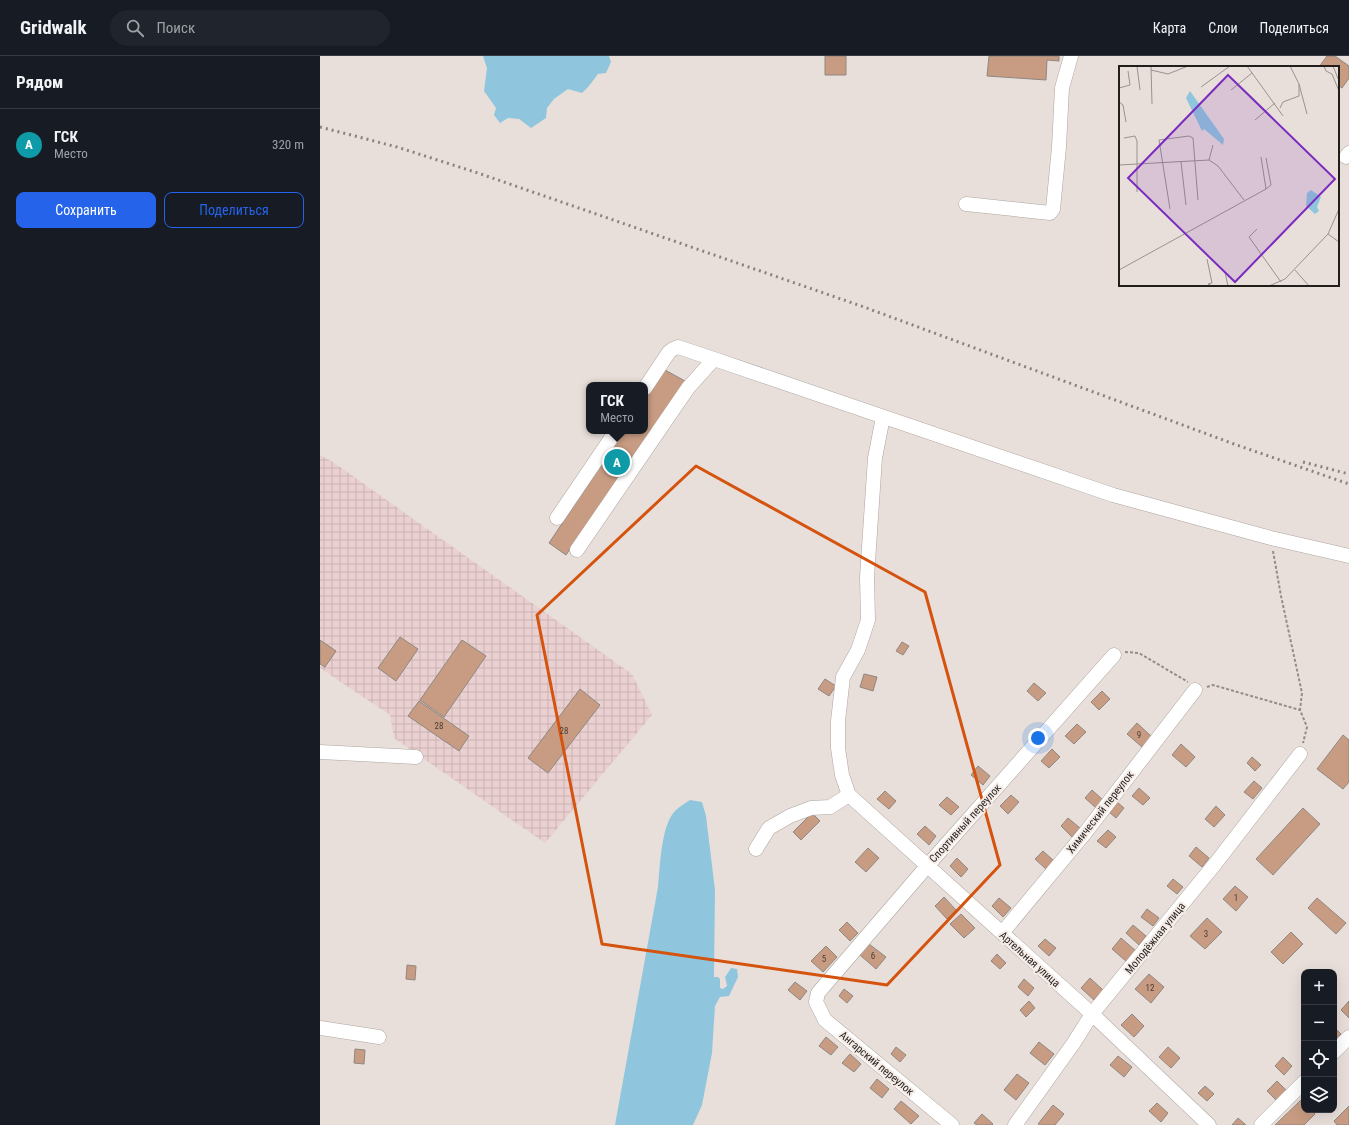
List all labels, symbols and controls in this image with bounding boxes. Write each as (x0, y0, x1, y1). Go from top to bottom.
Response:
search box (110, 10, 390, 46)
text: Gridwalk (20, 16, 86, 39)
icon: search (124, 17, 146, 39)
text: Поиск (156, 19, 195, 37)
text: Карта (1153, 20, 1186, 36)
text: Слои (1208, 20, 1238, 36)
text: Поделиться (1260, 20, 1329, 36)
inset map (1119, 66, 1339, 286)
text: Рядом (16, 72, 63, 92)
text: ГСК (54, 128, 78, 146)
text: A (25, 137, 33, 152)
text: 320 m (272, 137, 304, 152)
text: Место (54, 146, 88, 161)
button: Сохранить (16, 192, 156, 228)
button: Поделиться (164, 192, 304, 228)
popup (586, 382, 648, 434)
text: ГСК (600, 392, 624, 410)
text: Место (600, 410, 634, 425)
pin: A (604, 447, 630, 477)
house number: 28 (435, 721, 443, 731)
house number: 28 (560, 726, 568, 736)
your location (1028, 728, 1048, 748)
house number: 9 (1137, 730, 1141, 740)
street label: Химический переулок (1064, 768, 1137, 856)
street label: Спортивный переулок (927, 781, 1005, 865)
house number: 1 (1234, 893, 1238, 903)
street label: Молодёжная улица (1123, 900, 1188, 977)
street label: Артельная улица (997, 929, 1063, 990)
house number: 3 (1204, 929, 1208, 939)
house number: 6 (871, 951, 875, 961)
house number: 5 (822, 954, 827, 964)
map controls (1301, 969, 1337, 1113)
button: + (1301, 969, 1337, 1005)
house number: 12 (1146, 983, 1155, 993)
button: − (1301, 1005, 1337, 1041)
street label: Ангарский переулок (837, 1029, 917, 1099)
button: locate (1301, 1041, 1337, 1077)
button: layers (1301, 1077, 1337, 1113)

